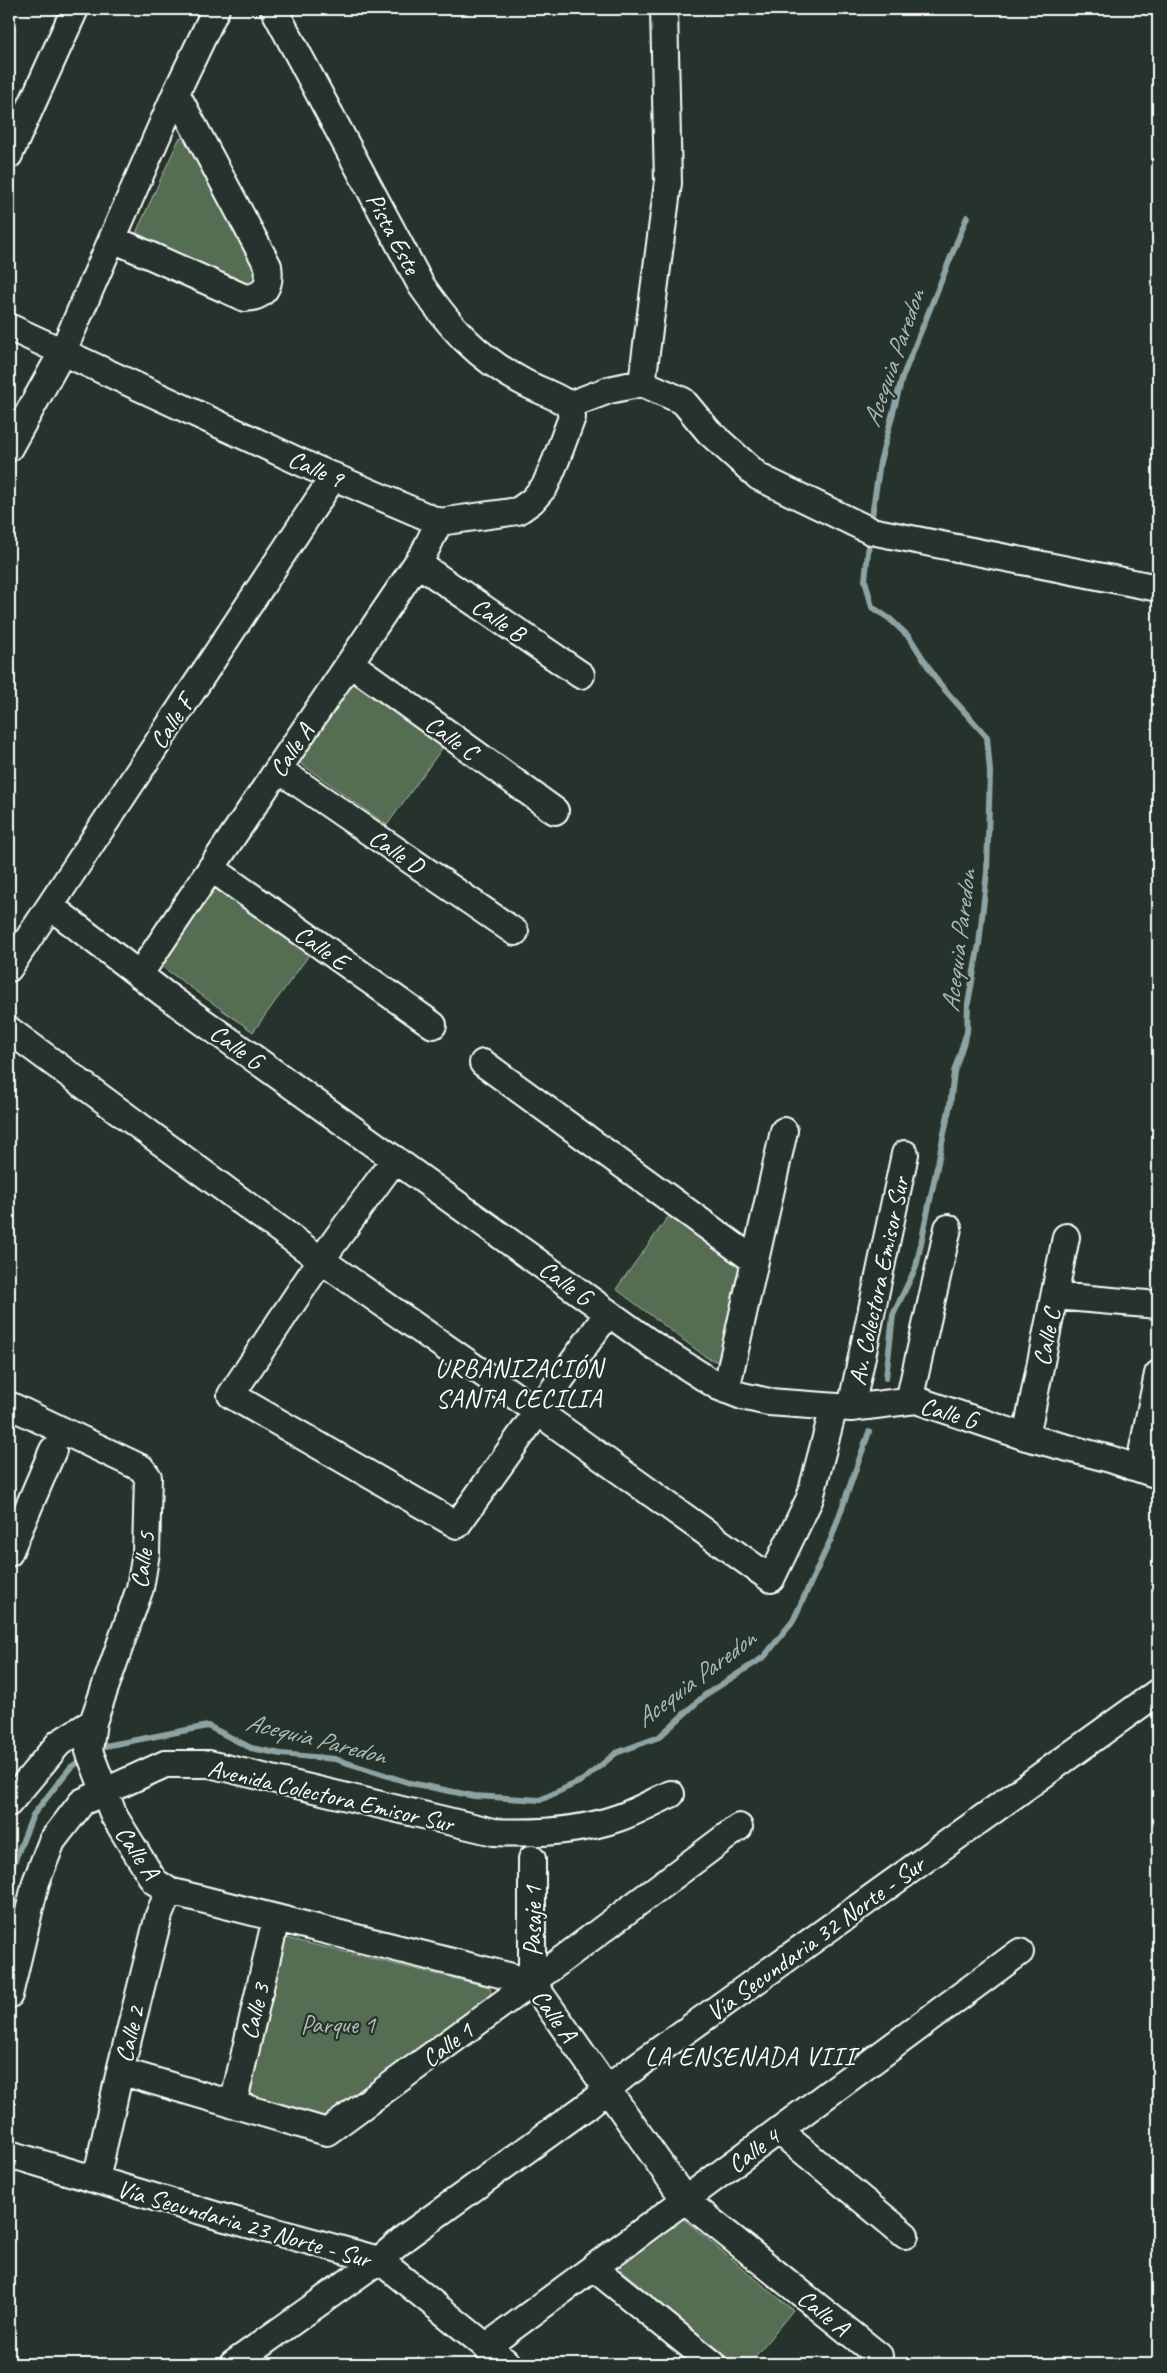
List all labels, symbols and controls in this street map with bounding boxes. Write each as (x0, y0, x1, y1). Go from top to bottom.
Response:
street label: Pista Este (358, 187, 429, 281)
water label: Acequia Paredon (855, 283, 933, 431)
street label: Calle 9 (283, 443, 350, 496)
street label: Calle B (465, 590, 533, 651)
street label: Calle F (143, 686, 204, 755)
street label: Calle C (419, 708, 486, 769)
street label: Calle A (262, 716, 322, 784)
street label: Calle D (363, 822, 431, 883)
water label: Acequia Paredon (933, 866, 984, 1014)
street label: Calle E (288, 918, 357, 979)
street label: Calle G (204, 1017, 271, 1078)
street label: Av. Colectora Emisor Sur (841, 1172, 917, 1388)
street label: Calle G (533, 1253, 600, 1314)
street label: Calle C (1026, 1303, 1069, 1368)
district label: URBANIZACIÓN SANTA CECILIA (435, 1352, 607, 1415)
street label: Calle G (917, 1390, 983, 1437)
street label: Calle 5 (123, 1528, 163, 1590)
water label: Acequia Paredon (628, 1621, 764, 1735)
water label: Acequia Paredon (243, 1705, 391, 1772)
street label: Avenida Colectora Emisor Sur (205, 1752, 459, 1840)
street label: Calle A (108, 1820, 167, 1887)
street label: Vía Secundaria 32 Norte - Sur (700, 1847, 933, 2029)
street label: Pasaje 1 (517, 1884, 549, 1956)
street label: Calle 3 (233, 1978, 278, 2043)
street label: Calle A (524, 1983, 585, 2050)
street label: Calle 2 (108, 2001, 153, 2066)
park label: Parque 1 (301, 2009, 377, 2041)
street label: Calle 1 (415, 2014, 481, 2075)
district label: LA ENSENADA VIII (645, 2040, 860, 2073)
street label: Calle 4 (721, 2120, 788, 2180)
street label: Vía Secundaria 23 Norte - Sur (113, 2172, 377, 2276)
street label: Calle A (791, 2282, 857, 2344)

